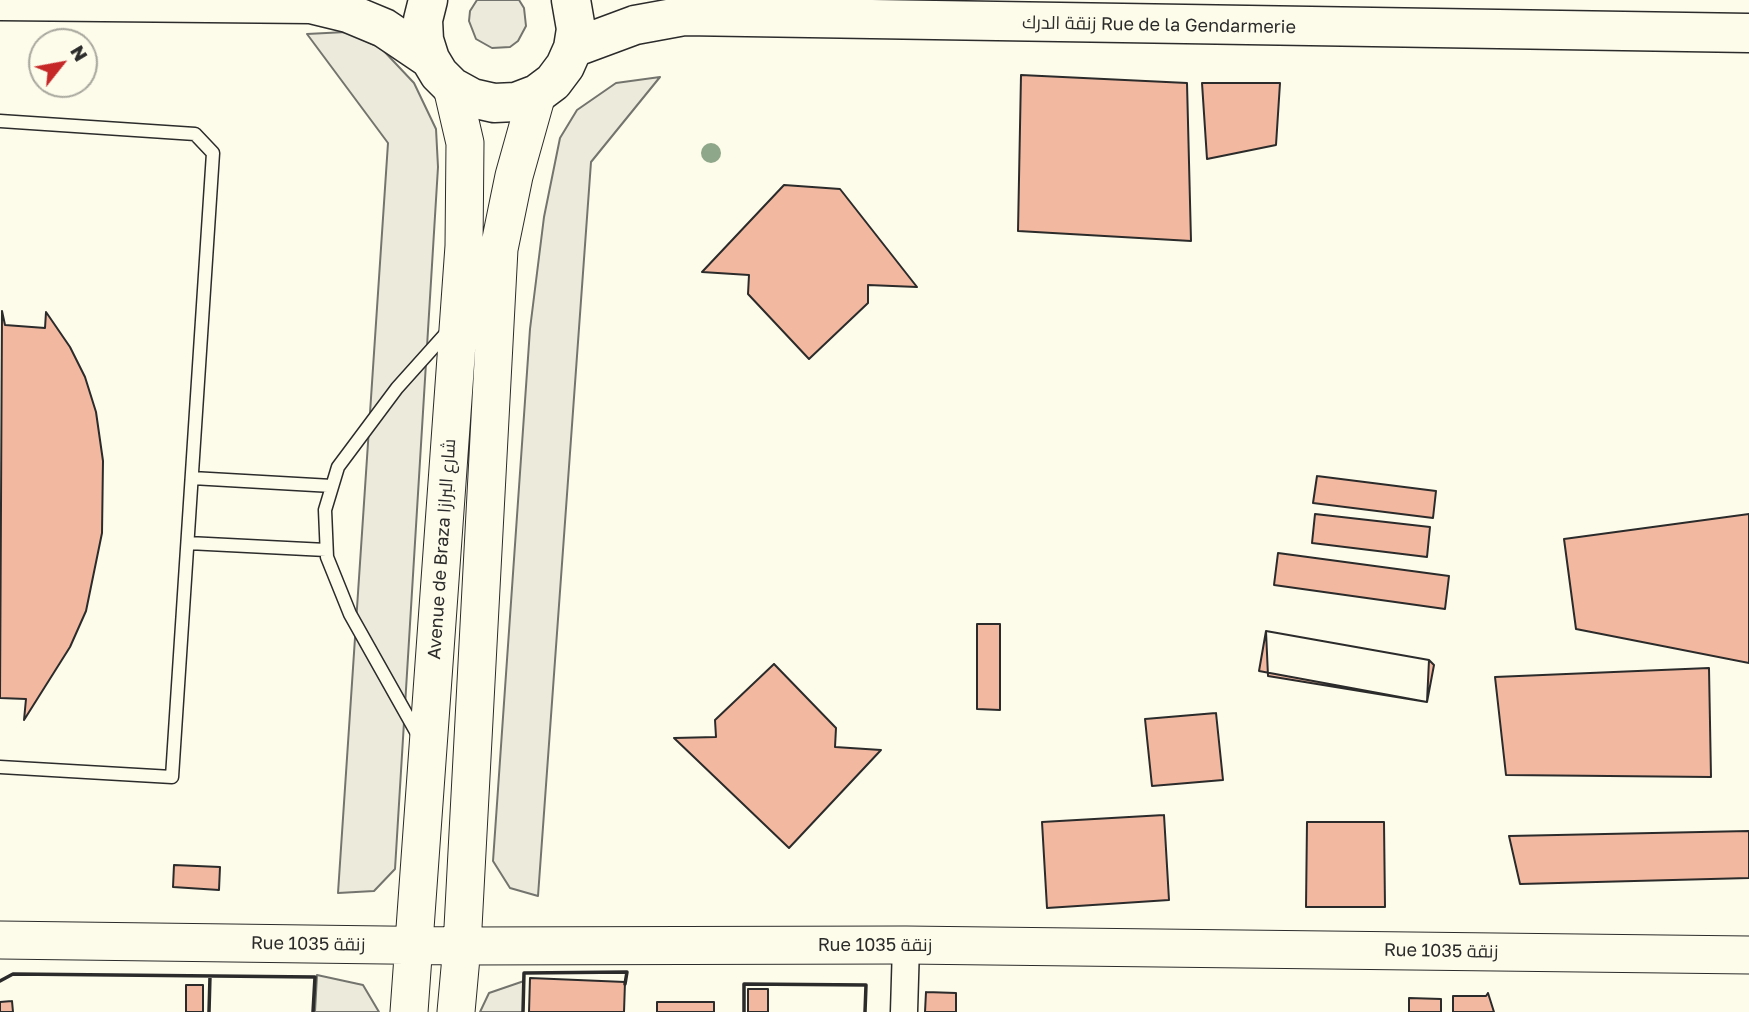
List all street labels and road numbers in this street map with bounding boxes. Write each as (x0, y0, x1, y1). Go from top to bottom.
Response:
street label: زنقة الدرك Rue de la Gendarmerie (1022, 12, 1296, 38)
street label: Avenue de Braza شارع البرازا (424, 438, 460, 660)
street label: Rue 1035 زنقة (251, 932, 365, 956)
street label: Rue 1035 زنقة (818, 934, 932, 956)
street label: Rue 1035 زنقة (1384, 939, 1498, 963)

